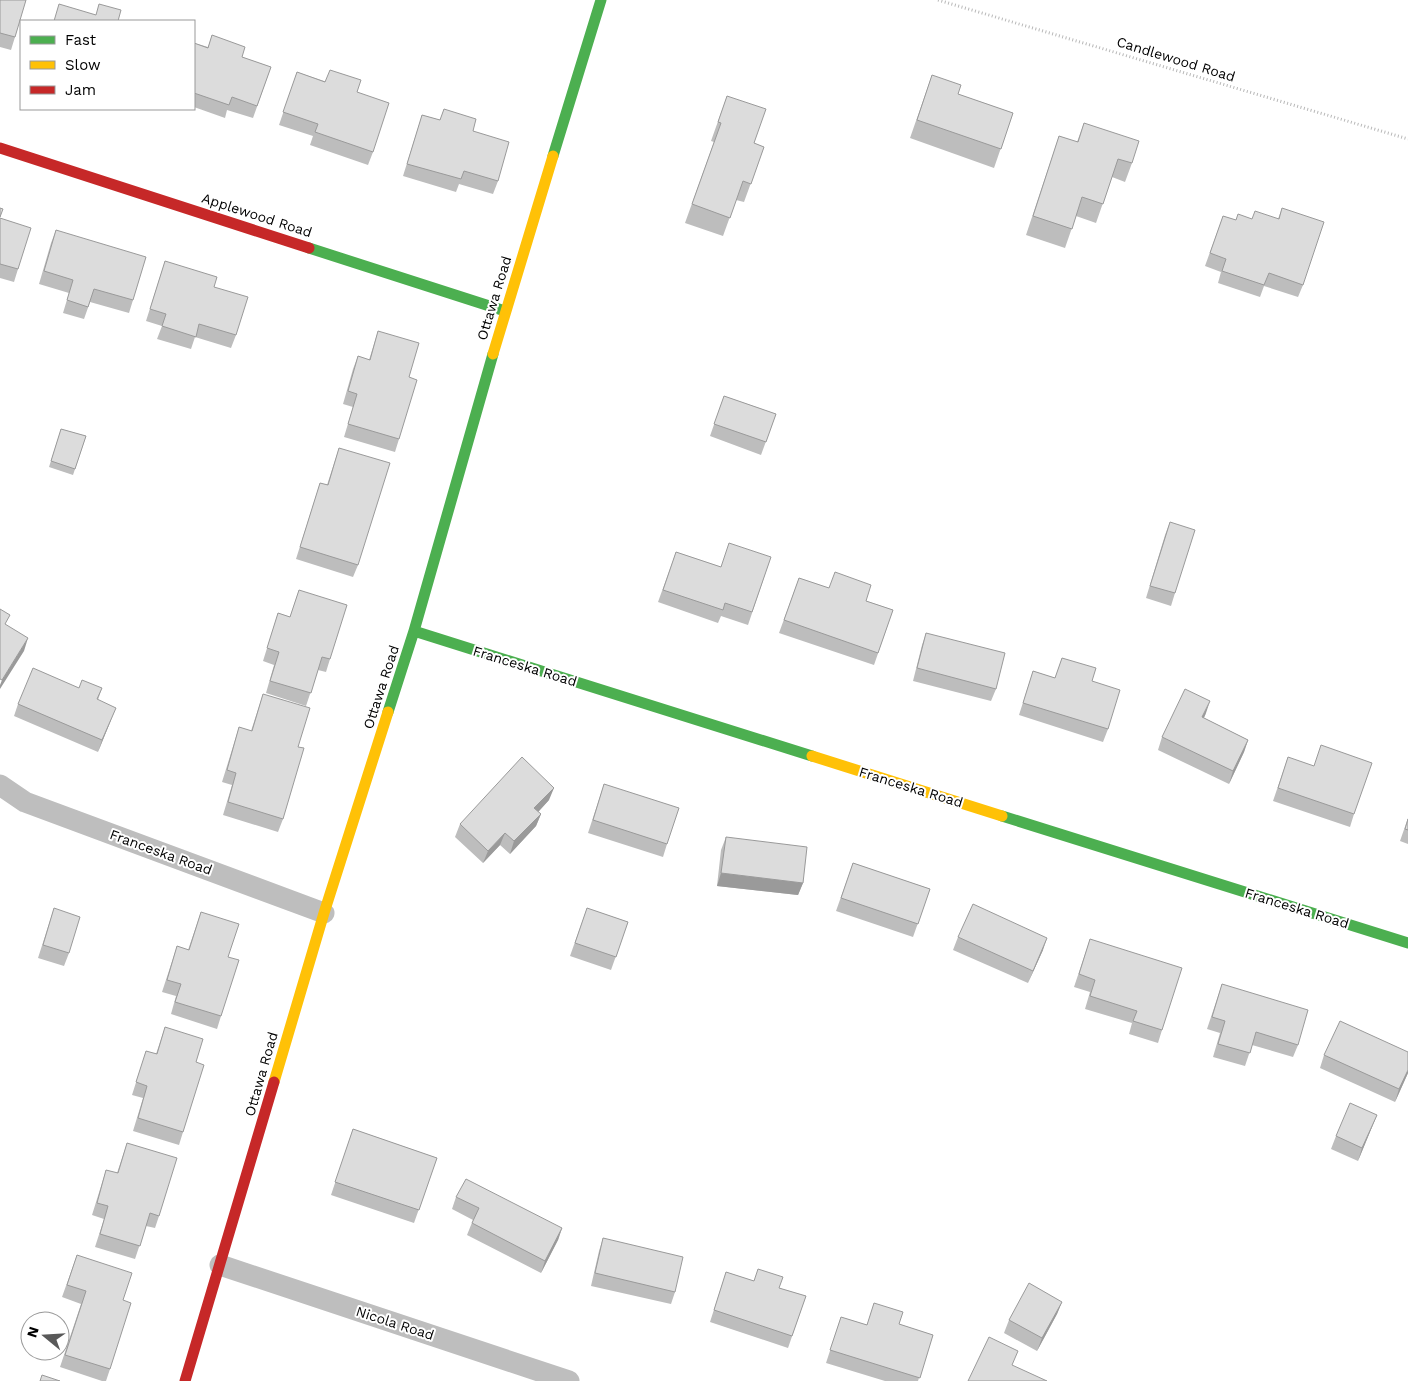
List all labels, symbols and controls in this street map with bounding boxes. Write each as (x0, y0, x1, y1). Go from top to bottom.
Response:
legend (20, 20, 195, 110)
text: Fast (65, 31, 97, 49)
street label: Candlewood Road (1115, 33, 1237, 85)
text: Slow (65, 56, 101, 74)
text: Jam (65, 81, 96, 99)
street label: Applewood Road (200, 190, 314, 240)
street label: Ottawa Road (474, 254, 514, 342)
street label: Ottawa Road (360, 643, 402, 731)
street label: Franceska Road (471, 643, 579, 689)
street label: Franceska Road (857, 764, 965, 810)
street label: Franceska Road (108, 826, 214, 878)
street label: Franceska Road (1243, 885, 1351, 931)
street label: Ottawa Road (241, 1030, 281, 1118)
street label: Nicola Road (354, 1303, 436, 1343)
north arrow (20, 1311, 70, 1361)
text: N (23, 1325, 42, 1339)

